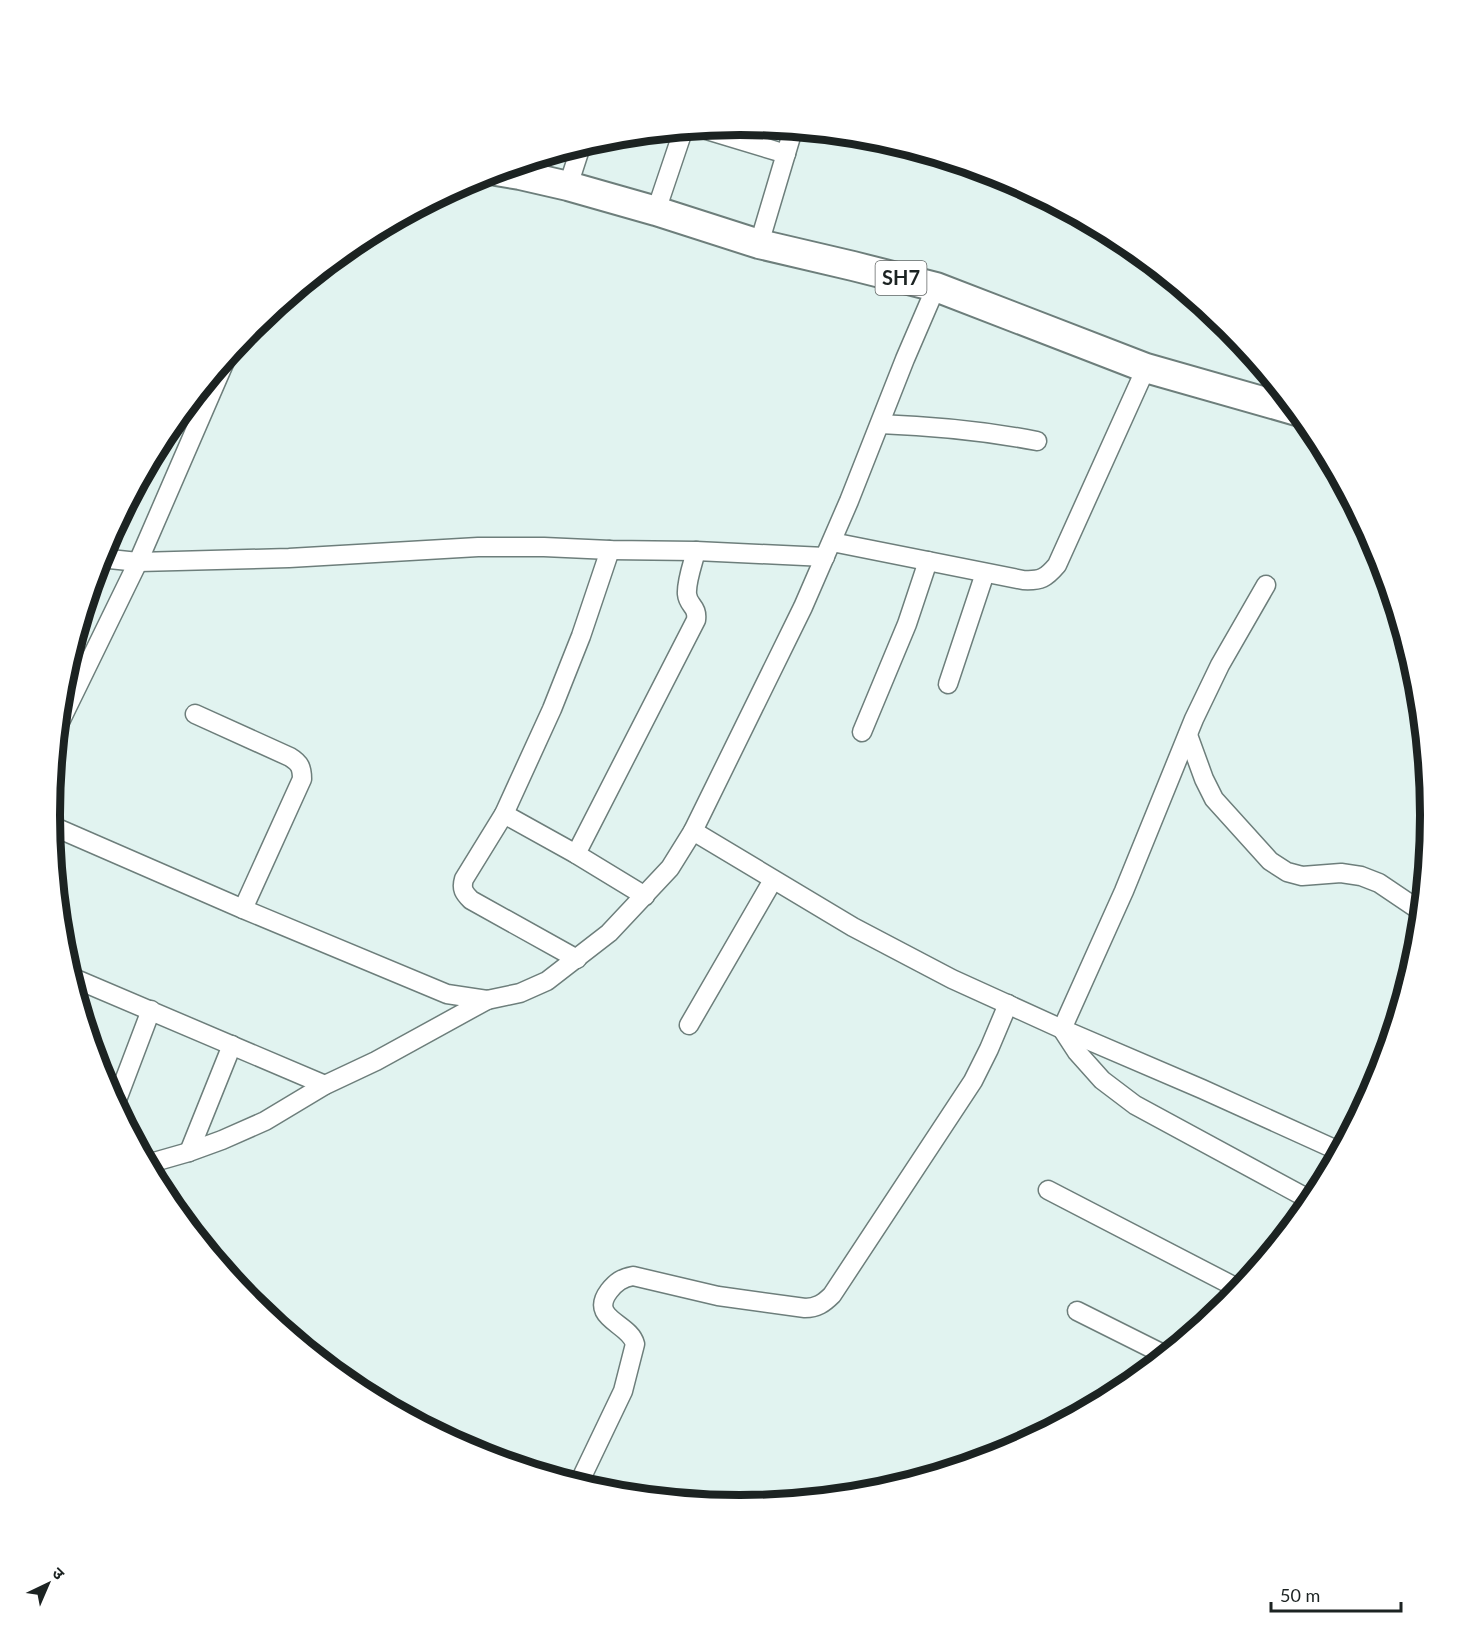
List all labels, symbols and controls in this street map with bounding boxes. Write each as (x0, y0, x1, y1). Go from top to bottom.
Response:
road number: SH7 (876, 261, 926, 295)
north arrow (18, 1554, 78, 1614)
text: उ (49, 1563, 69, 1583)
scale bar (1271, 1575, 1402, 1613)
text: 50 m (1280, 1584, 1320, 1606)

